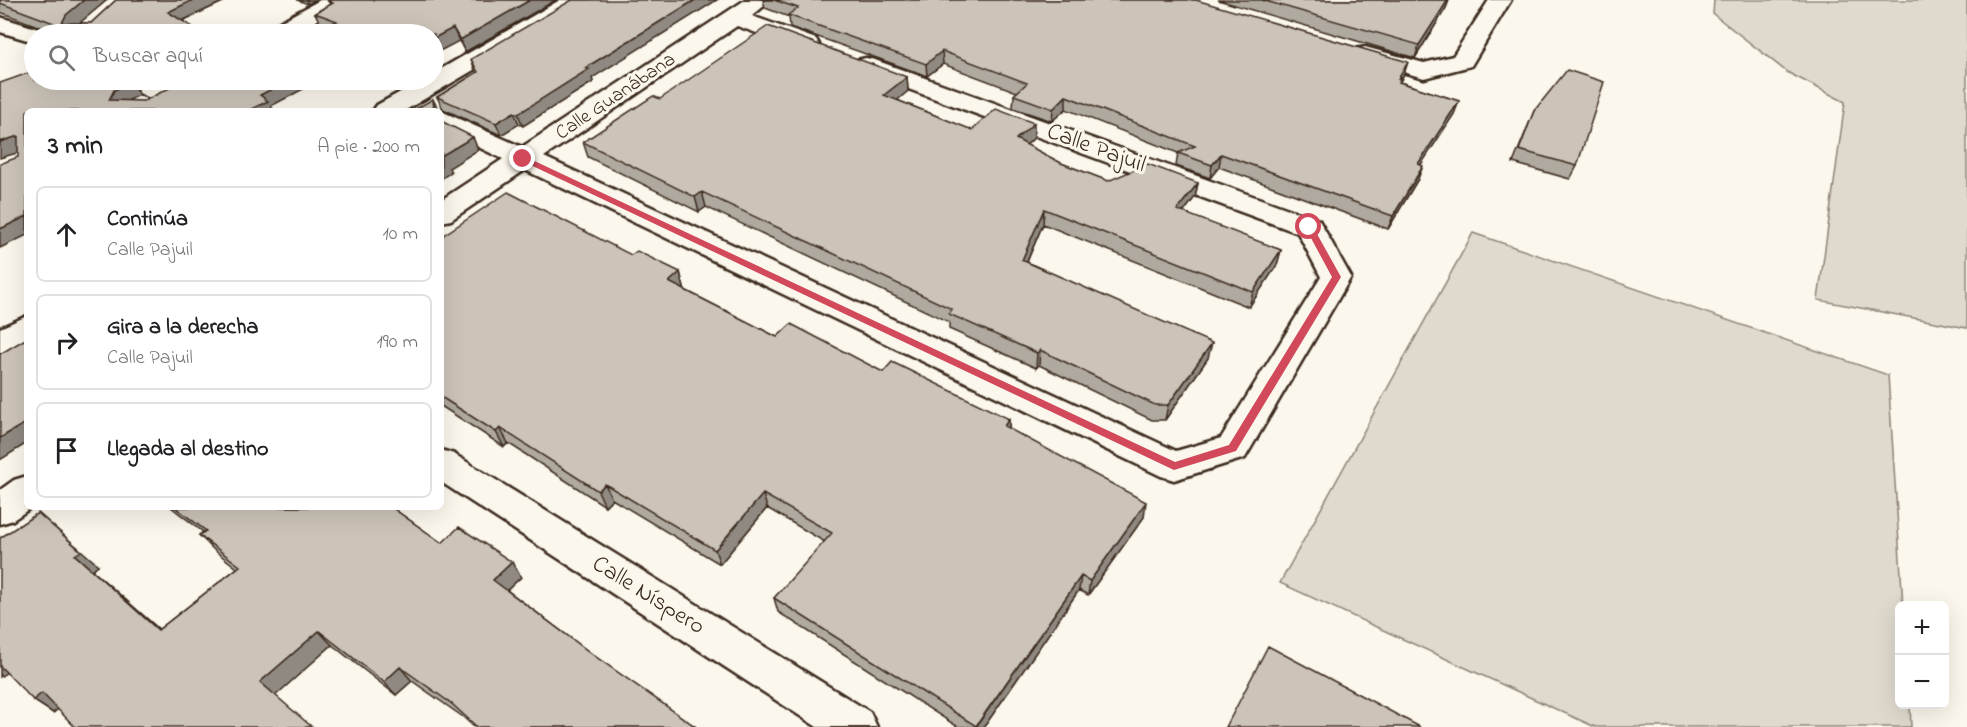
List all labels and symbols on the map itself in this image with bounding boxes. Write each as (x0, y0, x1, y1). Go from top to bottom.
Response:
street label: Calle Guanábana (550, 46, 682, 148)
street label: Calle Pajuil (1042, 115, 1150, 183)
route end (509, 145, 535, 171)
route start (1295, 213, 1321, 239)
street label: Calle Níspero (585, 547, 711, 645)

